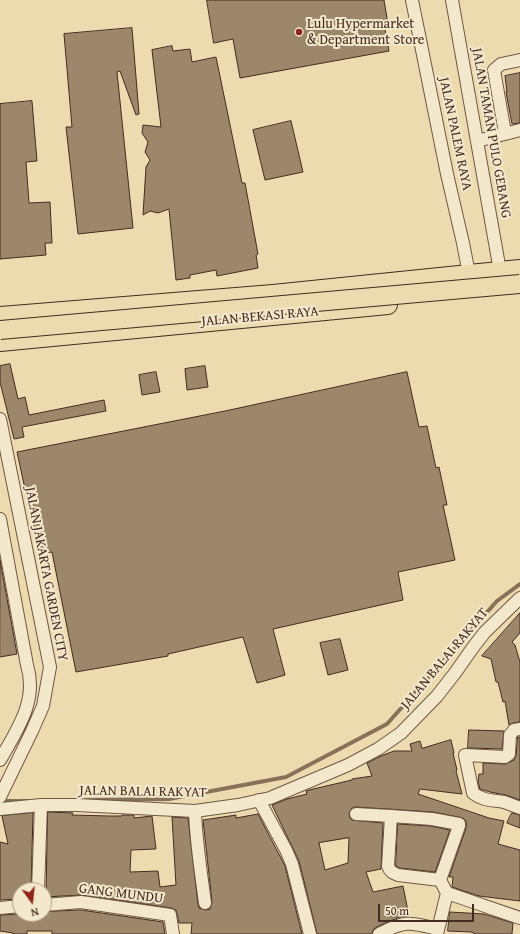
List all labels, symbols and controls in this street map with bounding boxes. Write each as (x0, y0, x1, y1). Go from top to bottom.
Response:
place label: Lulu Hypermarket & Department Store (307, 16, 424, 48)
marker: Lulu Hypermarket & Department Store (294, 27, 304, 37)
street label: JALAN TAMAN PULO GEBANG (468, 47, 514, 219)
street label: JALAN PALEM RAYA (435, 76, 475, 192)
street label: JALAN BEKASI RAYA (201, 304, 319, 330)
street label: JALAN JAKARTA GARDEN CITY (21, 485, 71, 663)
street label: JALAN BALAI RAKYAT (398, 605, 492, 713)
street label: JALAN BALAI RAKYAT (79, 782, 207, 802)
street label: GANG MUNDU (78, 880, 164, 908)
north arrow (12, 882, 52, 922)
scale bar (380, 896, 476, 922)
text: 50 m (385, 902, 409, 919)
text: N (29, 904, 40, 921)

